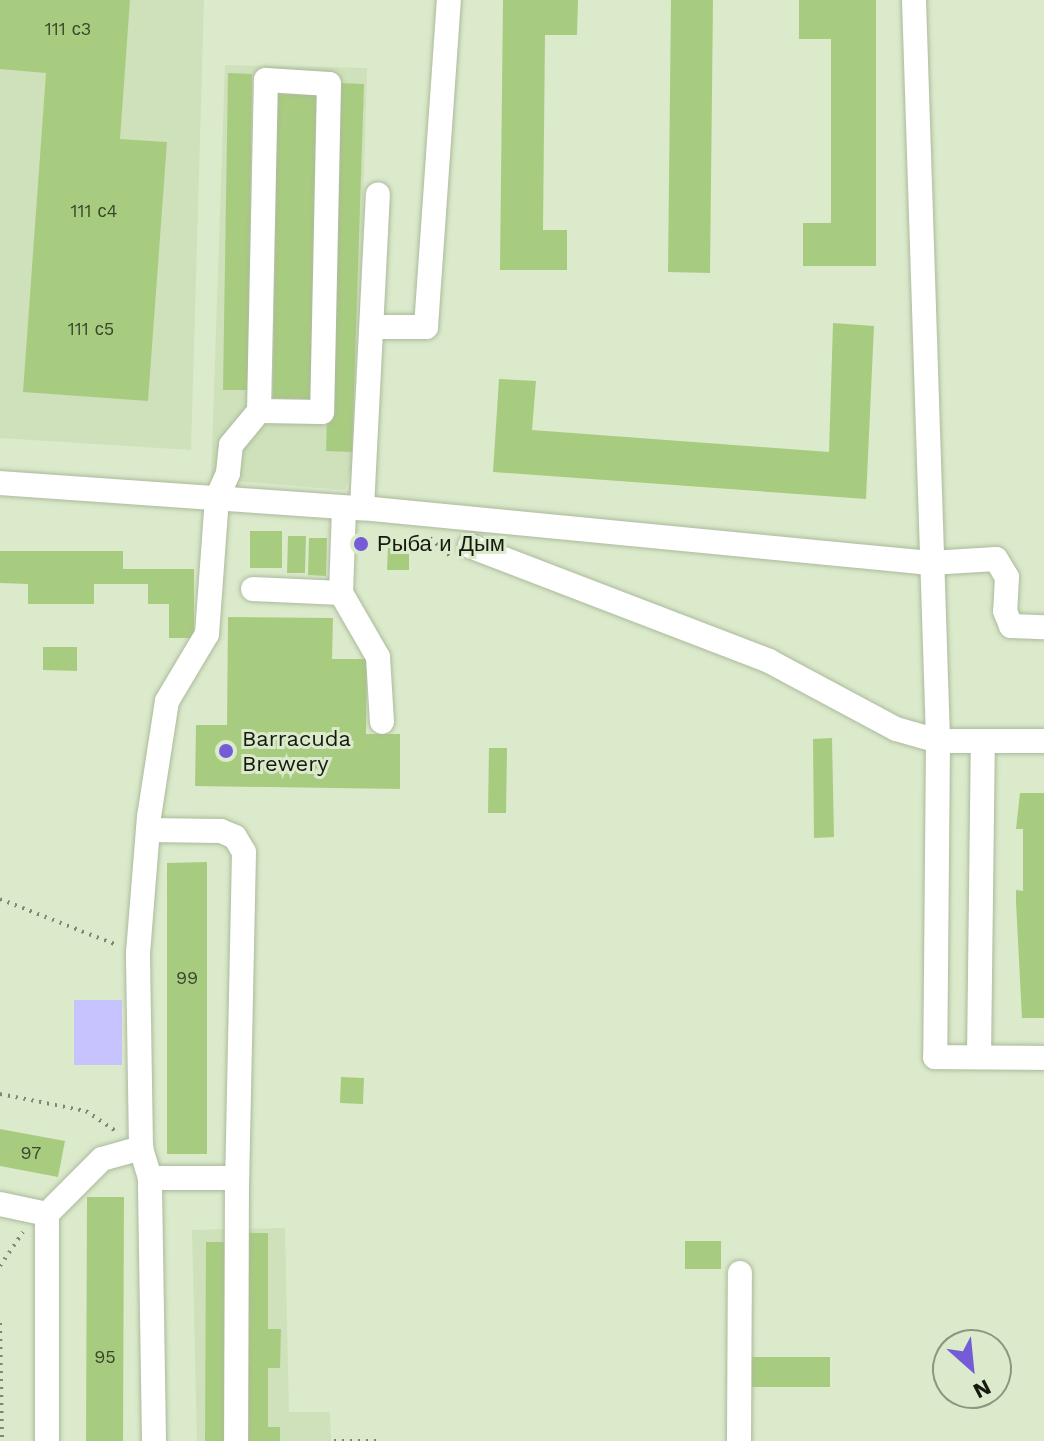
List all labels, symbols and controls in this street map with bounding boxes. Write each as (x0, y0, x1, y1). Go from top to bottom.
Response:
house number: 111 с3 (45, 18, 91, 40)
house number: 111 с4 (70, 200, 118, 222)
house number: 111 с5 (68, 318, 114, 340)
place label: Рыба и Дым (377, 531, 505, 557)
marker: Рыба и Дым (352, 535, 370, 553)
place label: Barracuda Brewery (242, 725, 351, 776)
marker: Barracuda Brewery (217, 742, 235, 760)
house number: 99 (176, 967, 198, 989)
house number: 97 (21, 1142, 41, 1164)
north arrow (932, 1329, 1012, 1409)
house number: 95 (94, 1346, 116, 1368)
text: N (969, 1374, 995, 1404)

